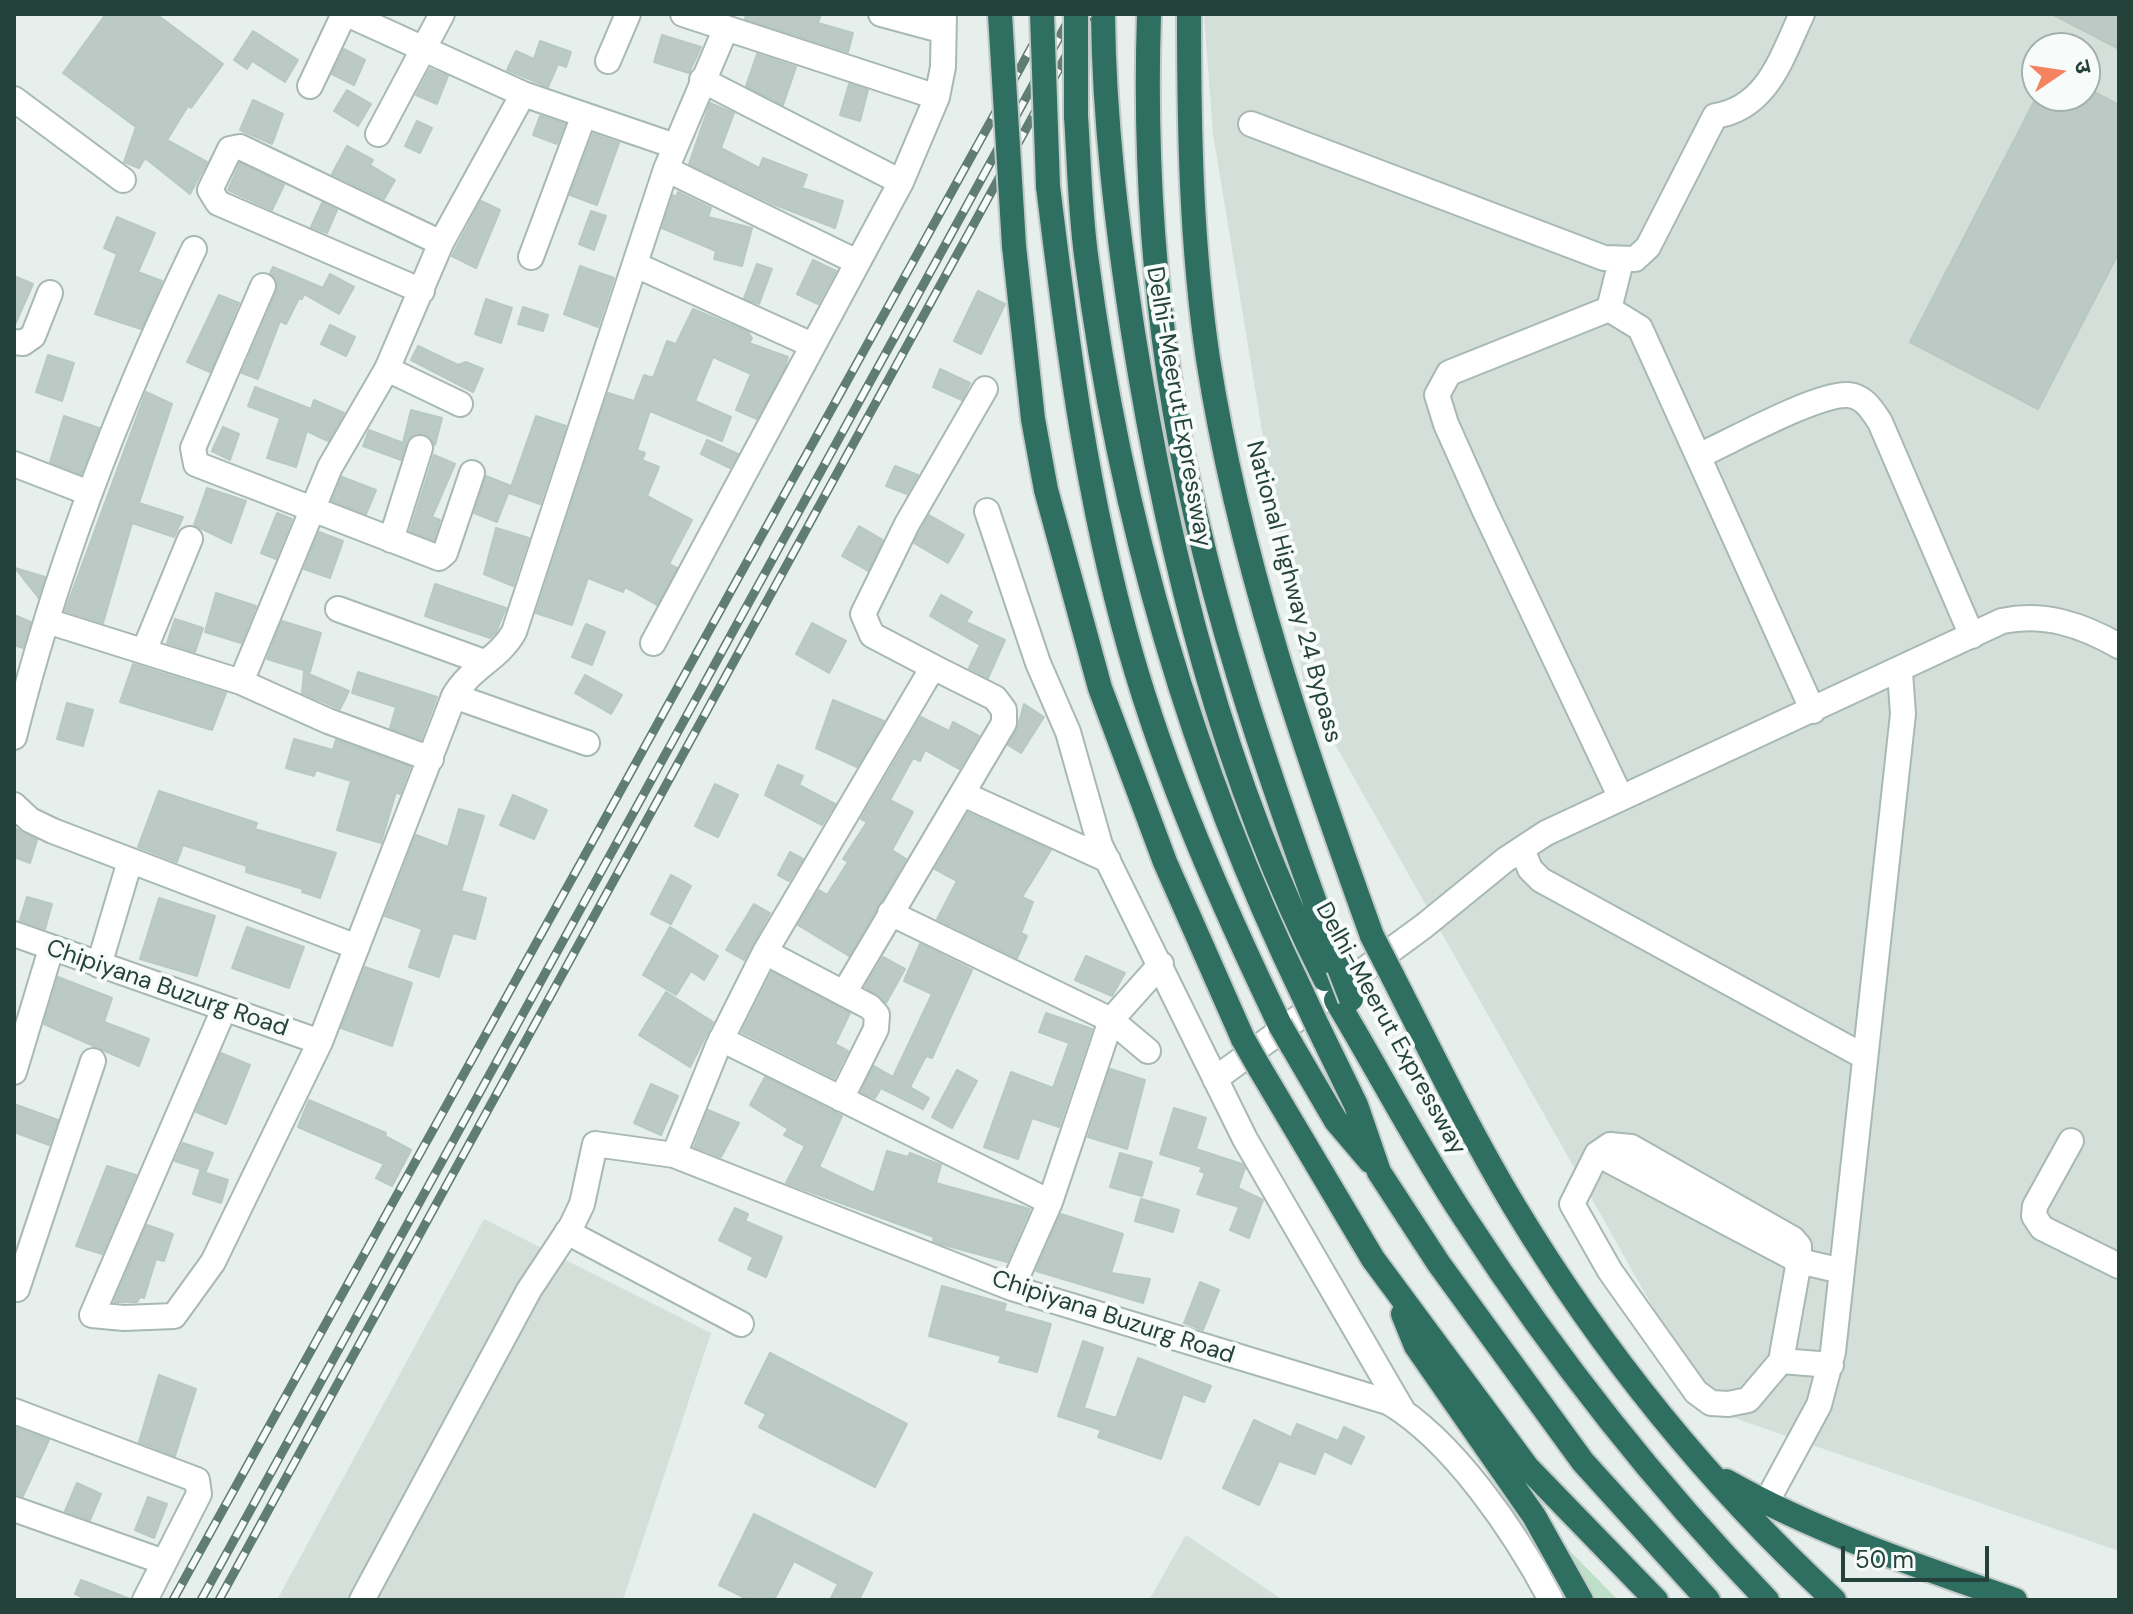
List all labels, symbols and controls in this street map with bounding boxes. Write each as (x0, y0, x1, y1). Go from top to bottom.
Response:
north arrow (2021, 32, 2101, 112)
text: उ (2067, 57, 2098, 76)
street label: Delhi-Meerut Expressway (1139, 265, 1217, 549)
street label: National Highway 24 Bypass (1239, 438, 1347, 746)
street label: Delhi-Meerut Expressway (1309, 898, 1471, 1160)
street label: Chipiyana Buzurg Road (42, 934, 292, 1044)
street label: Chipiyana Buzurg Road (988, 1265, 1238, 1371)
scale bar (1845, 1530, 1993, 1580)
text: 50 m (1855, 1544, 1914, 1575)

